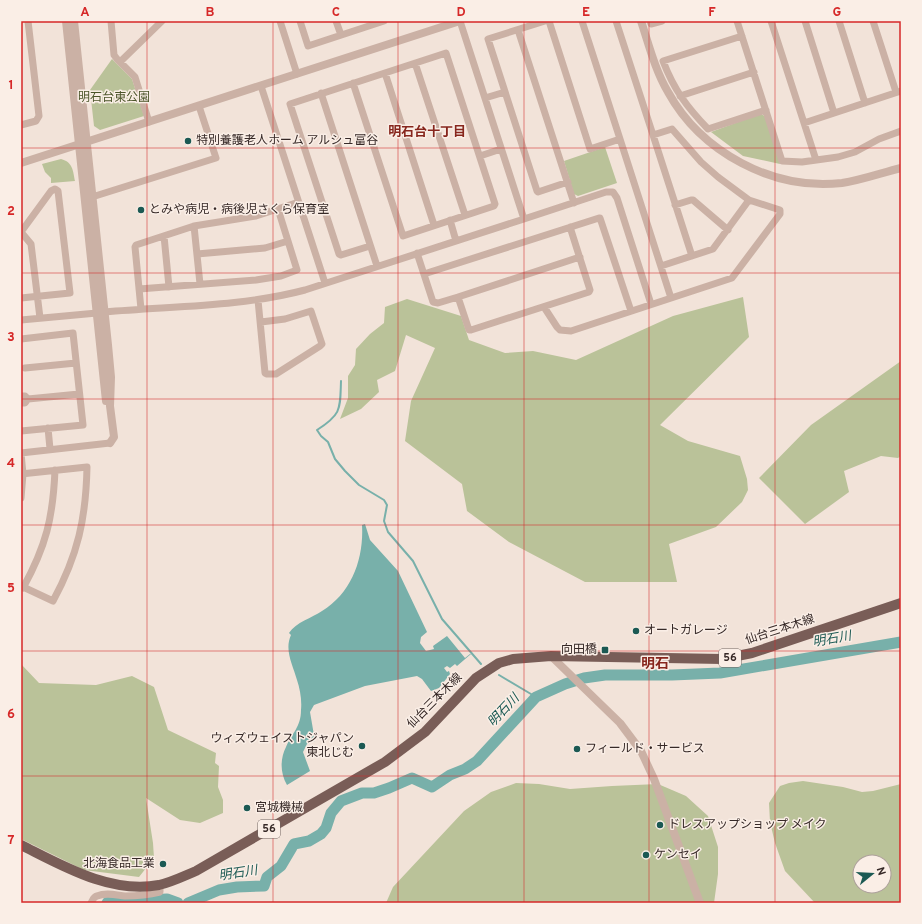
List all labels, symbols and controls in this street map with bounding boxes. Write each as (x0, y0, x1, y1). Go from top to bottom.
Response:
text: A (80, 5, 90, 21)
text: B (206, 5, 215, 21)
text: C (332, 5, 340, 21)
text: D (456, 5, 466, 21)
text: E (582, 5, 590, 21)
text: F (708, 5, 716, 21)
text: G (833, 5, 842, 21)
text: 1 (8, 78, 14, 94)
park label: 明石台東公園 (78, 90, 150, 106)
district label: 明石台十丁目 (388, 124, 466, 141)
place label: 特別養護老人ホーム アルシュ富谷 (196, 133, 378, 149)
marker: 特別養護老人ホーム アルシュ富谷 (183, 136, 193, 146)
place label: とみや病児・病後児さくら保育室 (149, 202, 329, 218)
text: 2 (7, 204, 15, 220)
marker: とみや病児・病後児さくら保育室 (136, 205, 146, 215)
text: 3 (7, 330, 15, 346)
text: 4 (7, 456, 15, 472)
text: 5 (7, 581, 15, 597)
street label: 仙台三本木線 (743, 611, 817, 649)
place label: オートガレージ (644, 623, 728, 639)
marker: オートガレージ (631, 626, 641, 636)
water label: 明石川 (811, 628, 855, 651)
place label: 向田橋 (561, 642, 597, 658)
marker: 向田橋 (600, 645, 610, 655)
road number: 56 (719, 649, 741, 667)
district label: 明石 (641, 656, 669, 673)
street label: 仙台三本木線 (404, 670, 466, 732)
water label: 明石川 (485, 690, 525, 731)
text: 6 (7, 707, 15, 723)
place label: ウィズウェイストジャパン 東北じむ (210, 731, 354, 761)
marker: ウィズウェイストジャパン 東北じむ (357, 741, 367, 751)
place label: フィールド・サービス (585, 741, 705, 757)
marker: フィールド・サービス (572, 744, 582, 754)
place label: 宮城機械 (255, 800, 303, 816)
marker: 宮城機械 (242, 803, 252, 813)
place label: ドレスアップショップ メイク (668, 817, 827, 833)
road number: 56 (258, 820, 280, 838)
marker: ドレスアップショップ メイク (655, 820, 665, 830)
text: 7 (8, 833, 15, 849)
place label: ケンセイ (654, 847, 702, 863)
marker: ケンセイ (641, 850, 651, 860)
north arrow (852, 854, 892, 894)
place label: 北海食品工業 (83, 856, 155, 872)
marker: 北海食品工業 (158, 859, 168, 869)
water label: 明石川 (217, 863, 260, 885)
text: N (873, 865, 888, 877)

